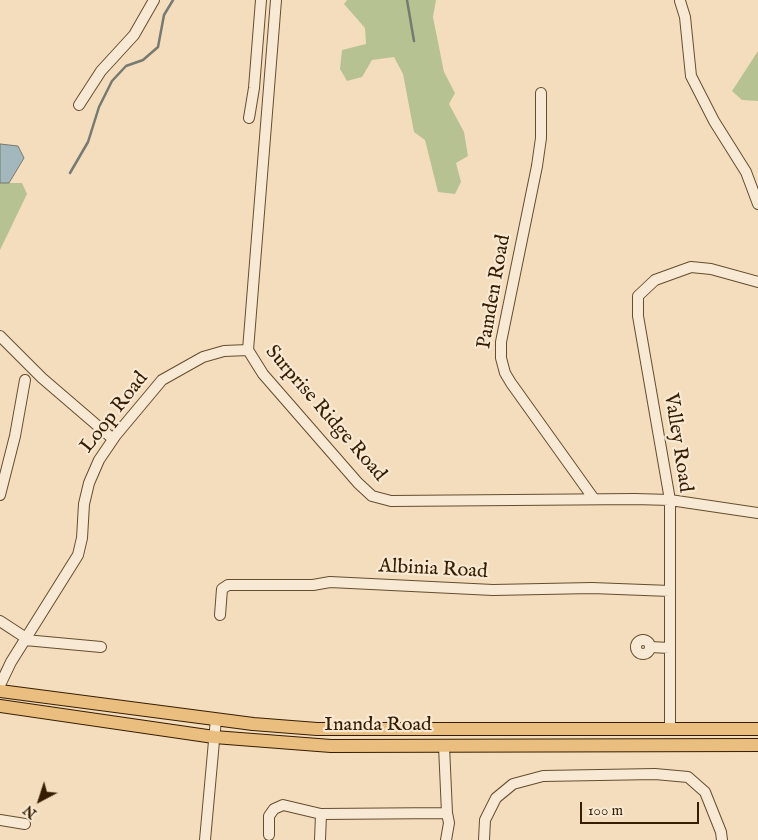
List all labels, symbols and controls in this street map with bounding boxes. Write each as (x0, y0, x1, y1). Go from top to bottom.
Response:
street label: Pamden Road (473, 233, 517, 351)
street label: Surprise Ridge Road (259, 341, 391, 487)
street label: Loop Road (76, 368, 154, 458)
street label: Valley Road (657, 392, 697, 494)
street label: Albinia Road (378, 555, 488, 585)
street label: Inanda Road (324, 714, 432, 738)
north arrow (15, 775, 65, 825)
scale bar (583, 792, 702, 824)
text: N (20, 801, 41, 822)
text: 100 m (588, 801, 623, 820)

